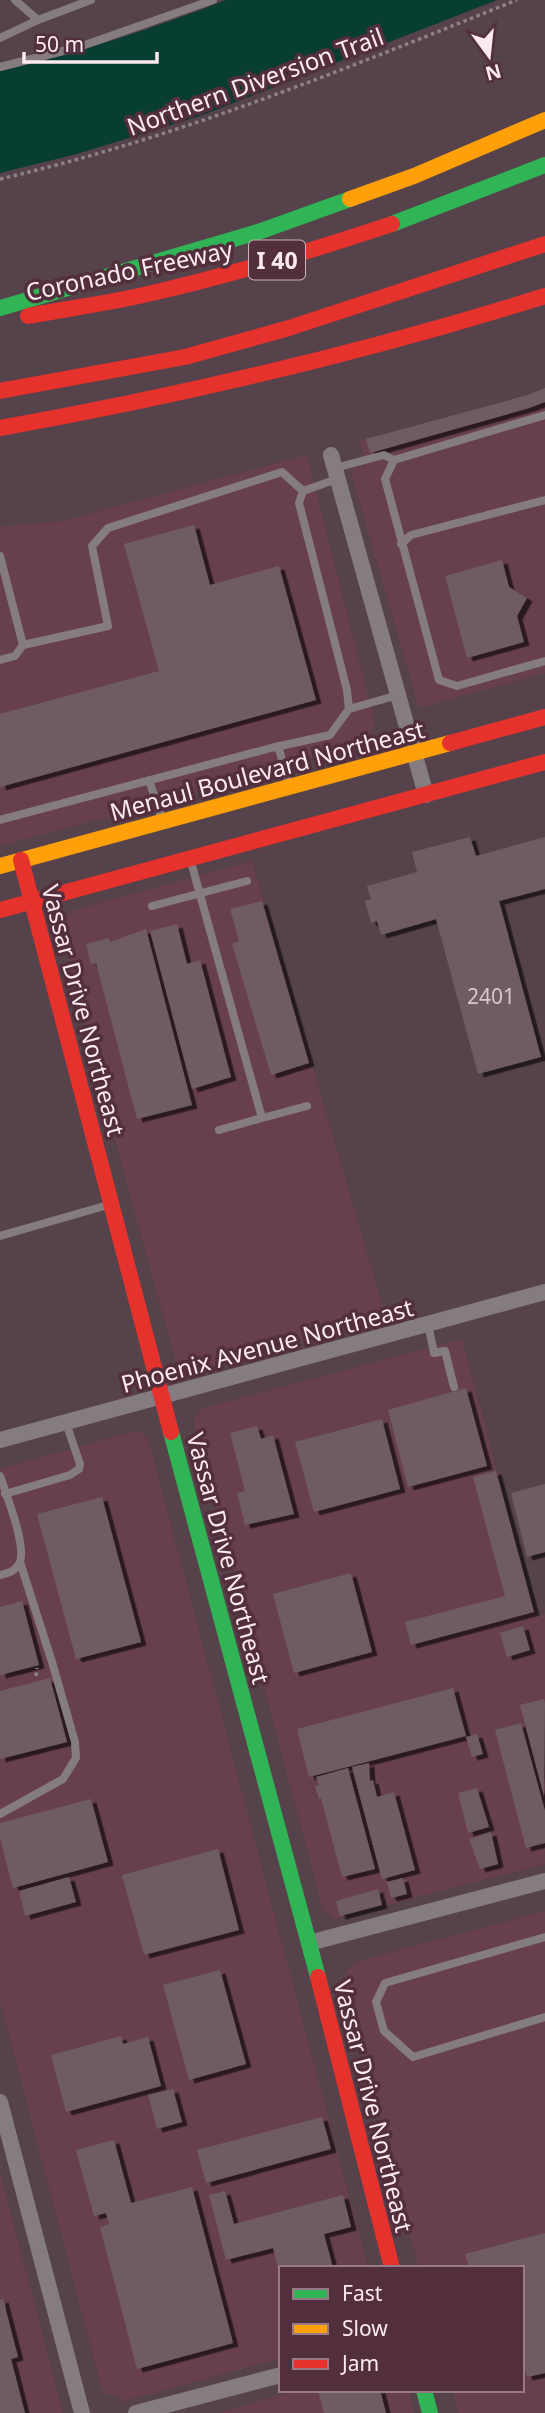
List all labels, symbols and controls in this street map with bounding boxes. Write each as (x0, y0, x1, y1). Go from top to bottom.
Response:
street label: Northern Diversion Trail (122, 19, 388, 143)
scale bar (24, 21, 158, 65)
north arrow (454, 21, 524, 91)
text: 50 m (35, 30, 84, 58)
text: N (483, 58, 504, 87)
street label: Coronado Freeway (23, 232, 236, 308)
road number: I 40 (249, 241, 305, 280)
street label: Menaul Boulevard Northeast (106, 712, 428, 828)
street label: Vassar Drive Northeast (35, 881, 134, 1140)
house number: 2401 (467, 982, 515, 1010)
street label: Phoenix Avenue Northeast (117, 1290, 417, 1400)
street label: Vassar Drive Northeast (180, 1429, 279, 1688)
street label: Vassar Drive Northeast (327, 1976, 421, 2236)
legend (279, 2266, 524, 2392)
text: Fast (342, 2279, 383, 2307)
text: Slow (342, 2314, 388, 2342)
text: Jam (340, 2349, 379, 2377)

